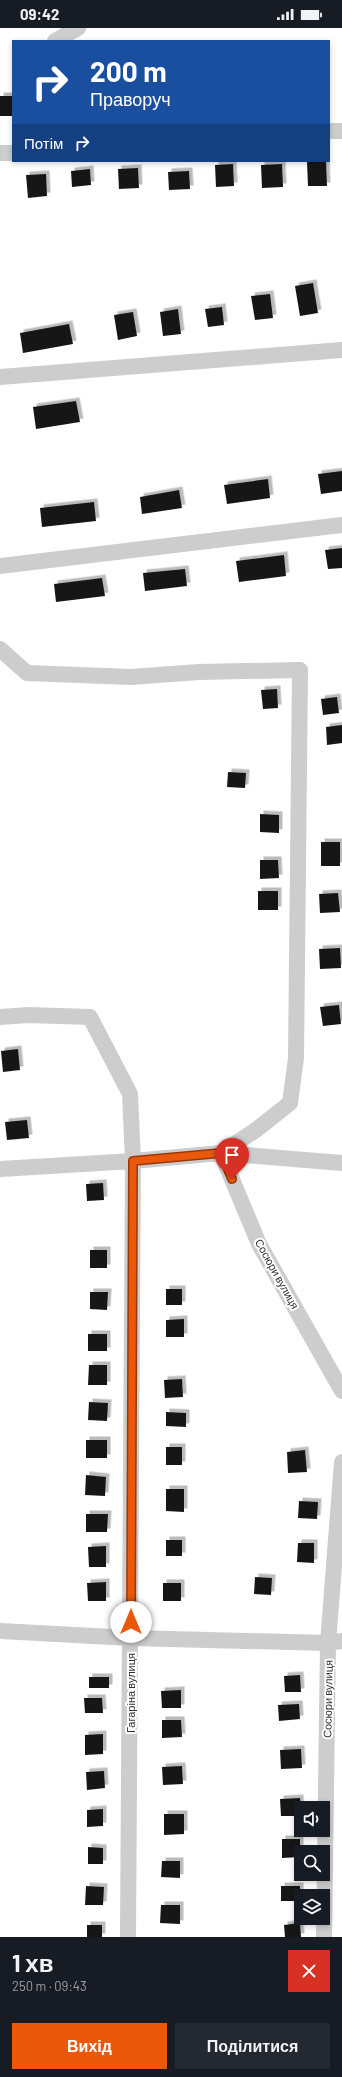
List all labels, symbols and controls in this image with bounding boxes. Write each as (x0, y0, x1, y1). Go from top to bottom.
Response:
text: 09:42 (20, 5, 59, 23)
text: 200 m (90, 54, 167, 88)
icon: right (24, 56, 76, 108)
text: Праворуч (90, 88, 171, 110)
icon: right (71, 132, 93, 154)
text: Потім (24, 134, 63, 152)
pin (215, 1138, 249, 1179)
icon: arrive (221, 1144, 243, 1166)
street label: Сосюри вулиця (253, 1237, 302, 1311)
position arrow (110, 1601, 152, 1643)
street label: Гагаріна вулиця (124, 1653, 137, 1733)
street label: Сосюри вулиця (320, 1660, 335, 1738)
map controls (294, 1801, 330, 1925)
button: sound (294, 1801, 330, 1837)
button: search (294, 1845, 330, 1881)
button: layers (294, 1889, 330, 1925)
text: 1 хв (12, 1948, 53, 1977)
button: close (288, 1950, 330, 1992)
text: 250 m · 09:43 (12, 1978, 87, 1994)
button: Вихід (12, 2023, 167, 2069)
button: Поділитися (175, 2023, 330, 2069)

